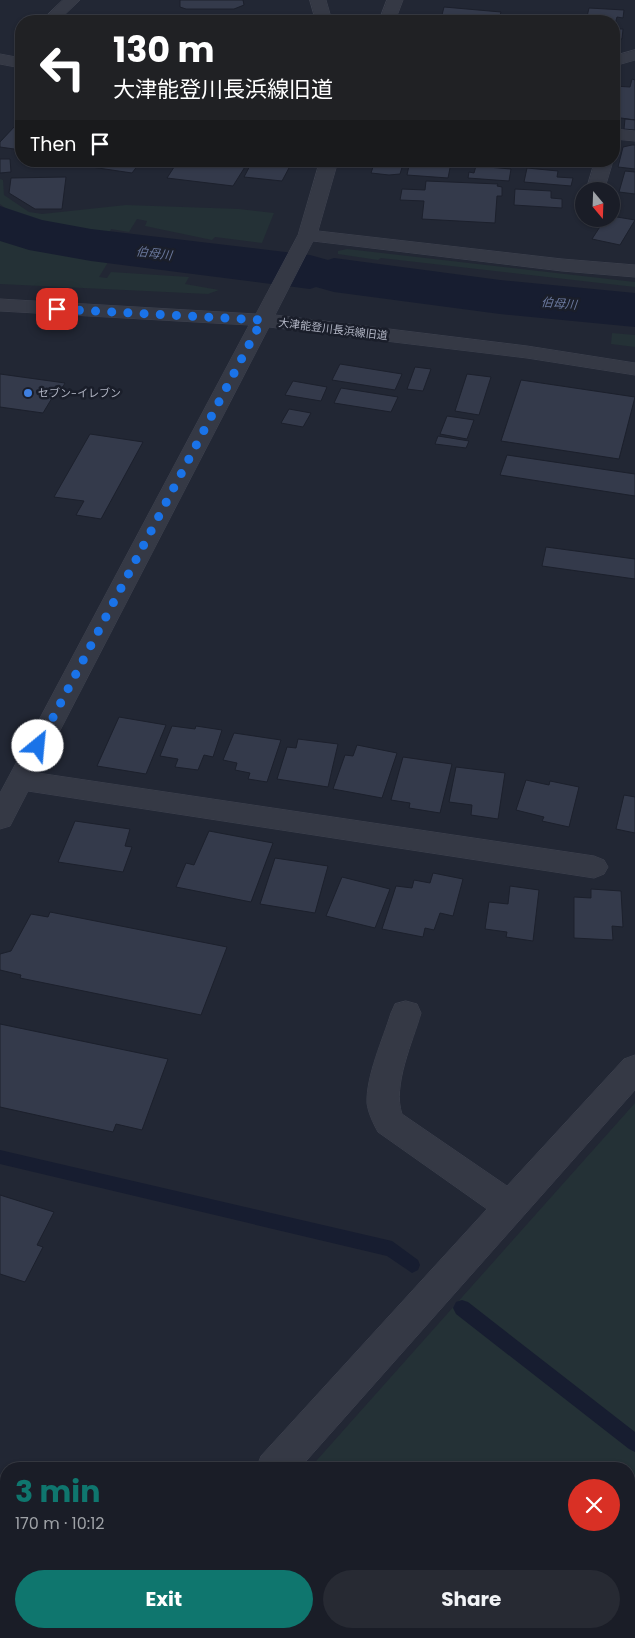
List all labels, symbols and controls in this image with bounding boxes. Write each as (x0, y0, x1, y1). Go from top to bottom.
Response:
text: 130 m (113, 25, 215, 74)
icon: left (30, 35, 95, 100)
text: 大津能登川長浜線旧道 (113, 74, 333, 105)
icon: arrive (86, 130, 114, 158)
text: Then (30, 131, 76, 158)
north arrow (575, 182, 620, 228)
map controls (575, 182, 620, 227)
water label: 伯母川 (135, 242, 175, 264)
pin (36, 288, 78, 330)
water label: 伯母川 (540, 293, 580, 313)
icon: arrive (43, 295, 71, 323)
street label: 大津能登川長浜線旧道 (277, 314, 389, 344)
place label: セブン-イレブン (38, 385, 121, 401)
marker: セブン-イレブン (22, 387, 34, 399)
position arrow (11, 719, 63, 771)
text: 3 min (15, 1470, 100, 1513)
button: close (568, 1479, 620, 1531)
text: 170 m · 10:12 (15, 1512, 105, 1535)
button: Exit (15, 1570, 313, 1628)
button: Share (323, 1570, 620, 1628)

